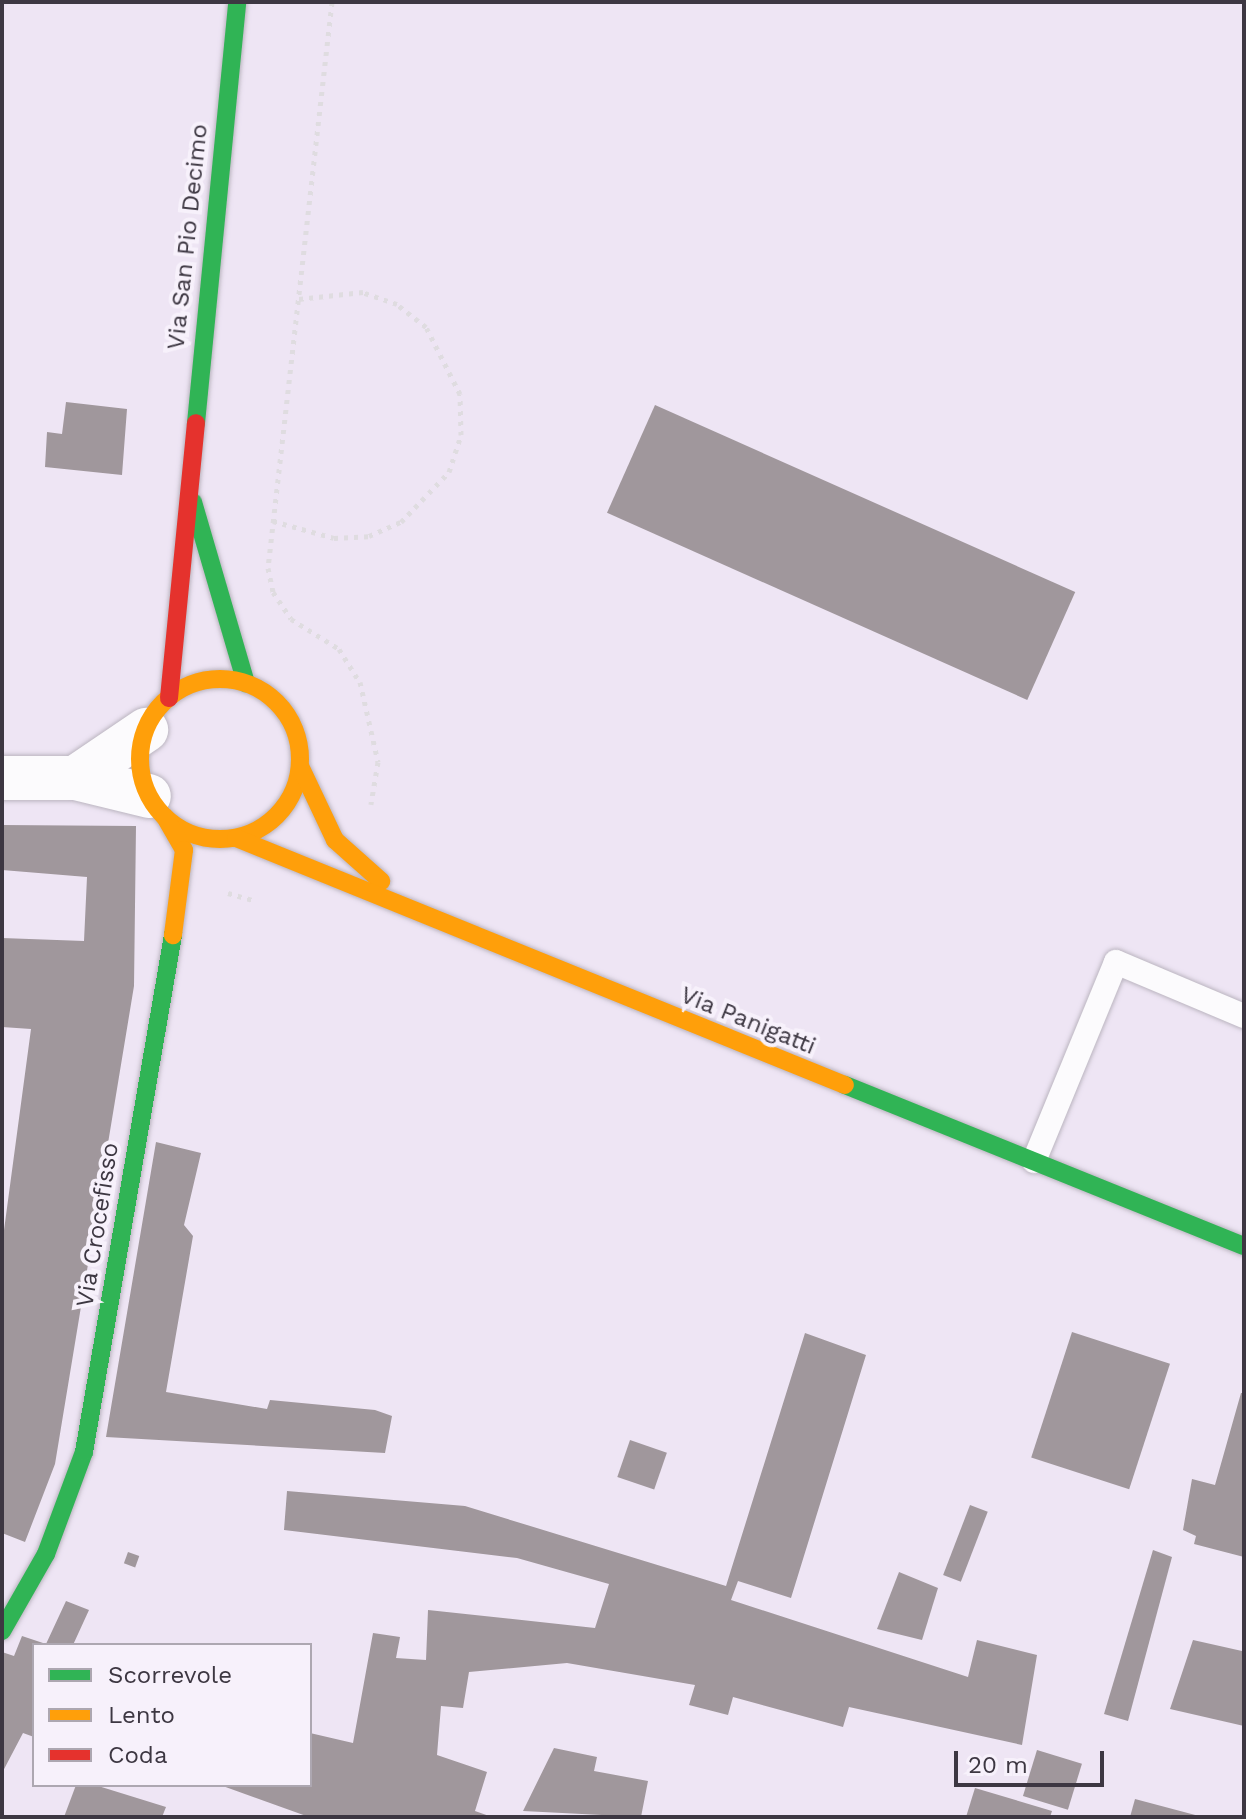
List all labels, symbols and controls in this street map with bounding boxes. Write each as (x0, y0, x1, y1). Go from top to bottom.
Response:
street label: Via San Pio Decimo (162, 122, 214, 352)
street label: Via Panigatti (676, 981, 820, 1061)
street label: Via Crocefisso (71, 1140, 125, 1310)
legend (32, 1643, 312, 1787)
text: Scorrevole (108, 1661, 232, 1689)
text: Lento (108, 1701, 175, 1729)
scale bar (958, 1735, 1108, 1785)
text: Coda (108, 1741, 168, 1769)
text: 20 m (968, 1751, 1028, 1779)

